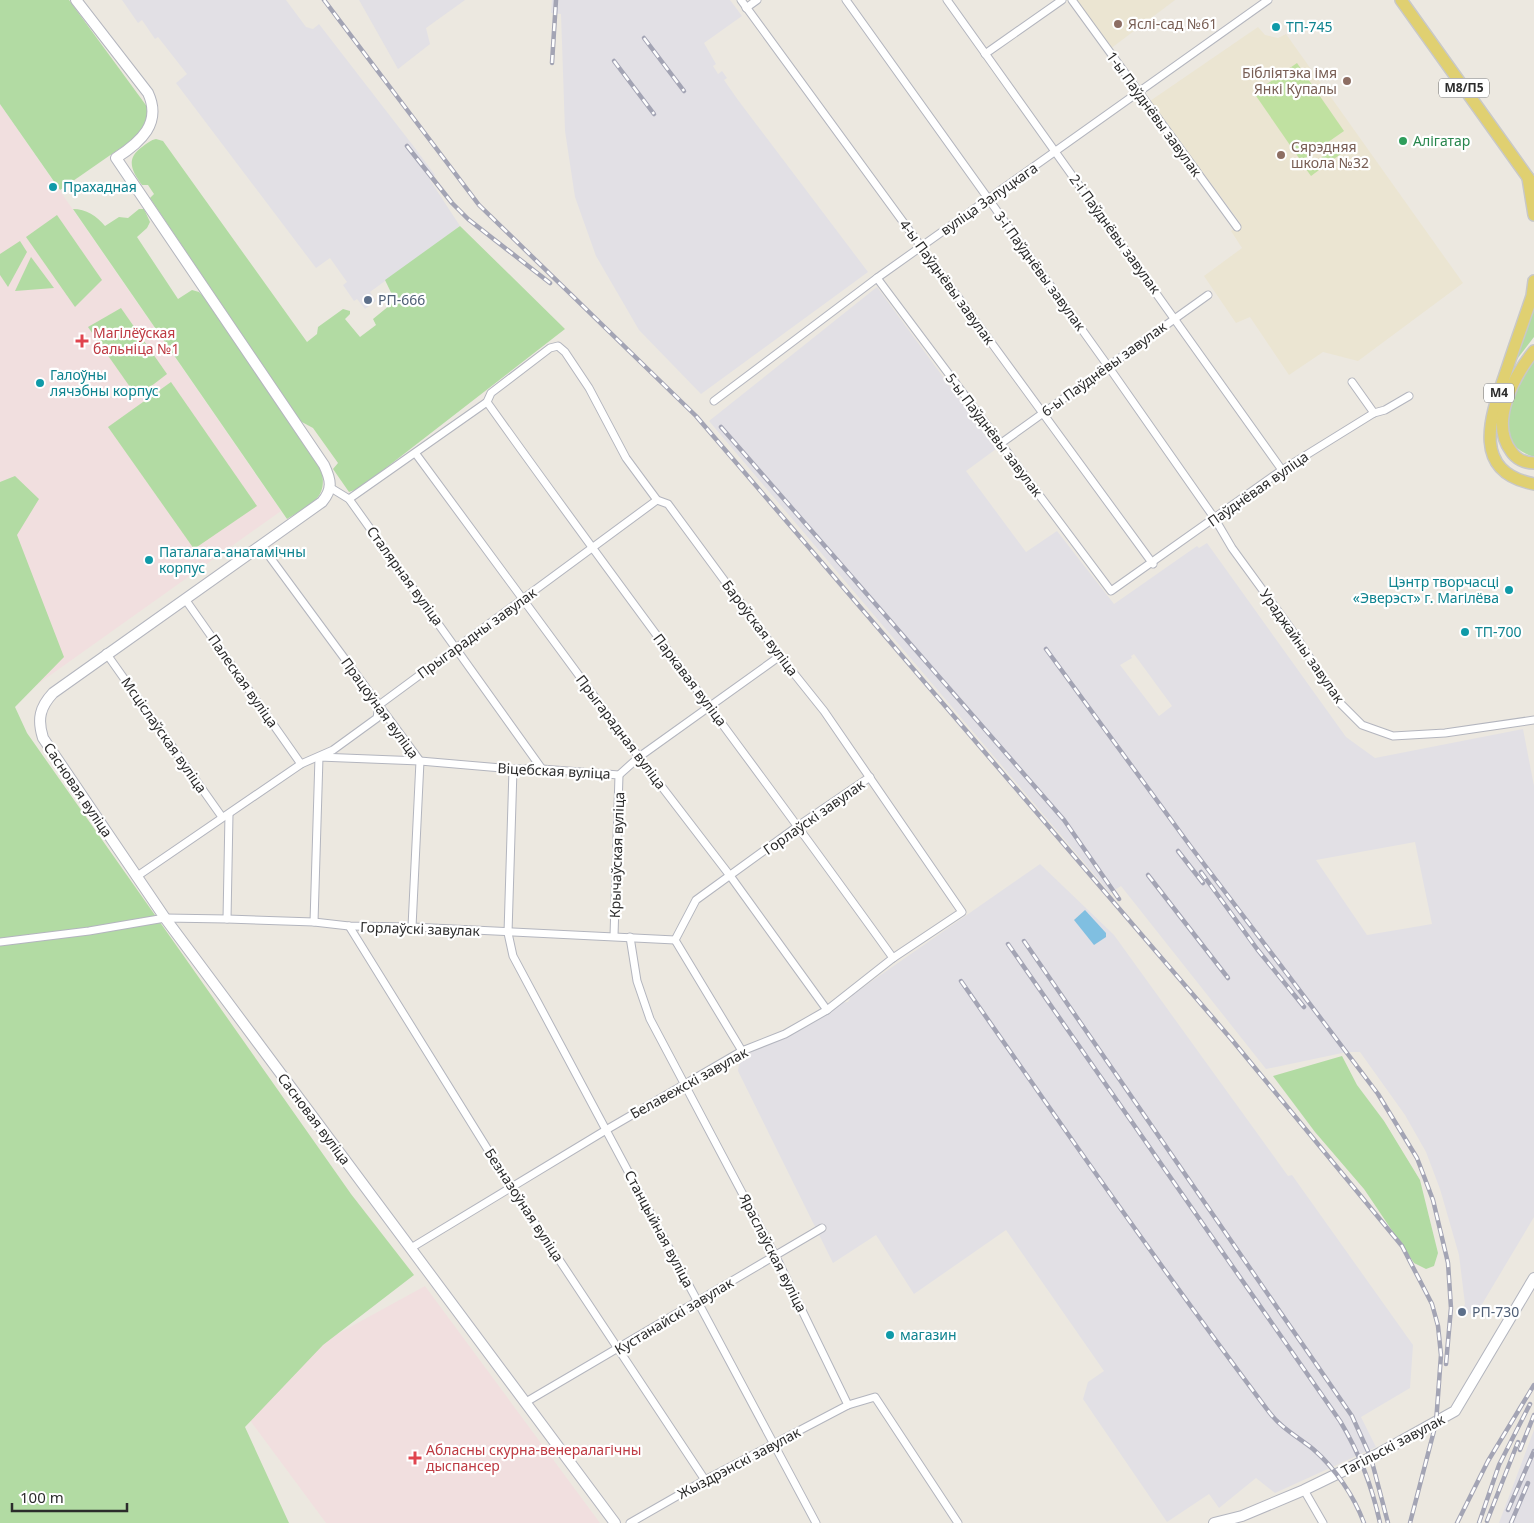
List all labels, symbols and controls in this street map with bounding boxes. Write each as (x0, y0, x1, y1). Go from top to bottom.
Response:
place label: Яслі-сад №61 (1128, 14, 1217, 33)
place label: ТП-745 (1286, 17, 1333, 36)
marker: Яслі-сад №61 (1112, 18, 1124, 30)
marker: ТП-745 (1270, 21, 1282, 33)
street label: 1-ы Паўднёвы завулак (1103, 47, 1207, 181)
place label: Бібліятэка імя Янкі Купалы (1242, 63, 1337, 98)
marker: Бібліятэка імя Янкі Купалы (1341, 75, 1353, 87)
road number: М8/П5 (1439, 78, 1489, 98)
place label: Алігатар (1413, 131, 1470, 150)
marker: Алігатар (1397, 135, 1409, 147)
place label: Сярэдняя школа №32 (1291, 137, 1369, 172)
marker: Сярэдняя школа №32 (1275, 149, 1287, 161)
street label: вуліца Залуцкага (936, 158, 1041, 239)
street label: 2-і Паўднёвы завулак (1066, 170, 1166, 298)
place label: Прахадная (63, 177, 137, 196)
marker: Прахадная (47, 181, 59, 193)
street label: 3-і Паўднёвы завулак (991, 207, 1091, 335)
street label: 4-ы Паўднёвы завулак (896, 215, 1000, 349)
place label: РП-666 (378, 290, 425, 309)
marker: РП-666 (362, 294, 374, 306)
street label: 6-ы Паўднёвы завулак (1037, 316, 1171, 420)
place label: Магілёўская бальніца №1 (93, 323, 179, 358)
marker: Магілёўская бальніца №1 (75, 334, 89, 348)
place label: Галоўны лячэбны корпус (50, 365, 159, 400)
street label: 5-ы Паўднёвы завулак (942, 369, 1048, 501)
marker: Галоўны лячэбны корпус (34, 377, 46, 389)
road number: М4 (1484, 383, 1514, 402)
street label: Паўднёвая вуліца (1204, 447, 1312, 530)
street label: Сталярная вуліца (363, 522, 448, 629)
place label: Паталага-анатамічны корпус (159, 542, 306, 577)
marker: Паталага-анатамічны корпус (143, 554, 155, 566)
place label: Цэнтр творчасці «Эверэст» г. Магілёва (1353, 572, 1499, 607)
street label: Бароўская вуліца (718, 576, 803, 680)
street label: Прыгарадны завулак (413, 582, 541, 682)
marker: Цэнтр творчасці «Эверэст» г. Магілёва (1503, 584, 1515, 596)
street label: Ураджайны завулак (1256, 585, 1349, 707)
place label: ТП-700 (1475, 622, 1522, 641)
marker: ТП-700 (1459, 626, 1471, 638)
street label: Палеская вуліца (204, 630, 283, 731)
street label: Паркавая вуліца (649, 630, 731, 730)
street label: Працоўная вуліца (337, 653, 424, 762)
street label: Прыгарадная вуліца (572, 671, 671, 793)
street label: Мсціслаўская вуліца (117, 673, 212, 796)
street label: Сасновая вуліца (40, 739, 117, 841)
street label: Віцебская вуліца (497, 758, 611, 783)
street label: Горлаўскі завулак (759, 774, 869, 859)
street label: Крычаўская вуліца (605, 791, 628, 918)
street label: Горлаўскі завулак (360, 917, 481, 940)
street label: Белавежскі завулак (627, 1042, 751, 1123)
street label: Сасновая вуліца (274, 1069, 355, 1168)
street label: Безназоўная вуліца (481, 1144, 568, 1265)
street label: Станцыйная вуліца (620, 1167, 698, 1291)
street label: Яраслаўская вуліца (735, 1190, 812, 1315)
street label: Кустанайскі завулак (611, 1272, 737, 1359)
place label: РП-730 (1472, 1302, 1519, 1321)
marker: РП-730 (1456, 1306, 1468, 1318)
place label: магазин (900, 1325, 957, 1344)
marker: магазин (884, 1329, 896, 1341)
street label: Тагільскі завулак (1338, 1409, 1448, 1480)
street label: Жыздрэнскі завулак (674, 1422, 804, 1503)
place label: Абласны скурна-венералагічны дыспансер (426, 1440, 641, 1475)
marker: Абласны скурна-венералагічны дыспансер (408, 1451, 422, 1465)
scale bar (12, 1480, 128, 1512)
text: 100 m (20, 1487, 64, 1507)

